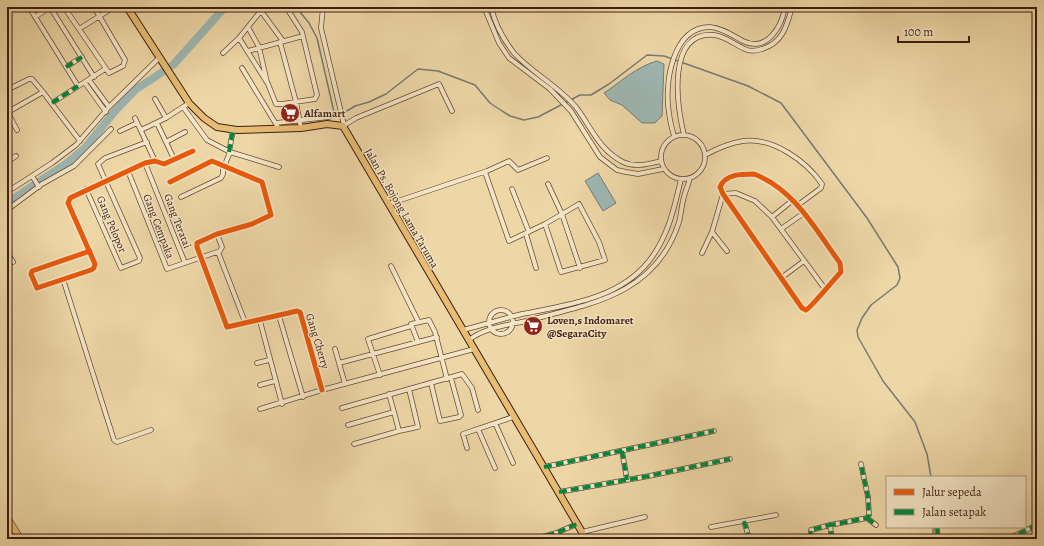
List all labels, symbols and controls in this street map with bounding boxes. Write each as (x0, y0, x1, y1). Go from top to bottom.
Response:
scale bar (898, 18, 969, 44)
text: 100 m (904, 24, 933, 40)
supermarket icon: Alfamart (279, 102, 301, 124)
place label: Alfamart (303, 106, 346, 121)
street label: Jalan Ps. Bojong Lama Taruma (361, 146, 443, 272)
street label: Gang Cempaka (139, 192, 178, 261)
street label: Gang Teratai (160, 192, 195, 251)
street label: Gang Pelopor (93, 194, 130, 255)
street label: Gang Cherry (302, 312, 333, 371)
place label: Loven,s Indomaret @SegaraCity (547, 313, 634, 341)
supermarket icon: Loven,s Indomaret @SegaraCity (522, 315, 544, 337)
legend (886, 476, 1026, 528)
text: Jalur sepeda (922, 484, 982, 500)
text: Jalan setapak (922, 504, 986, 520)

